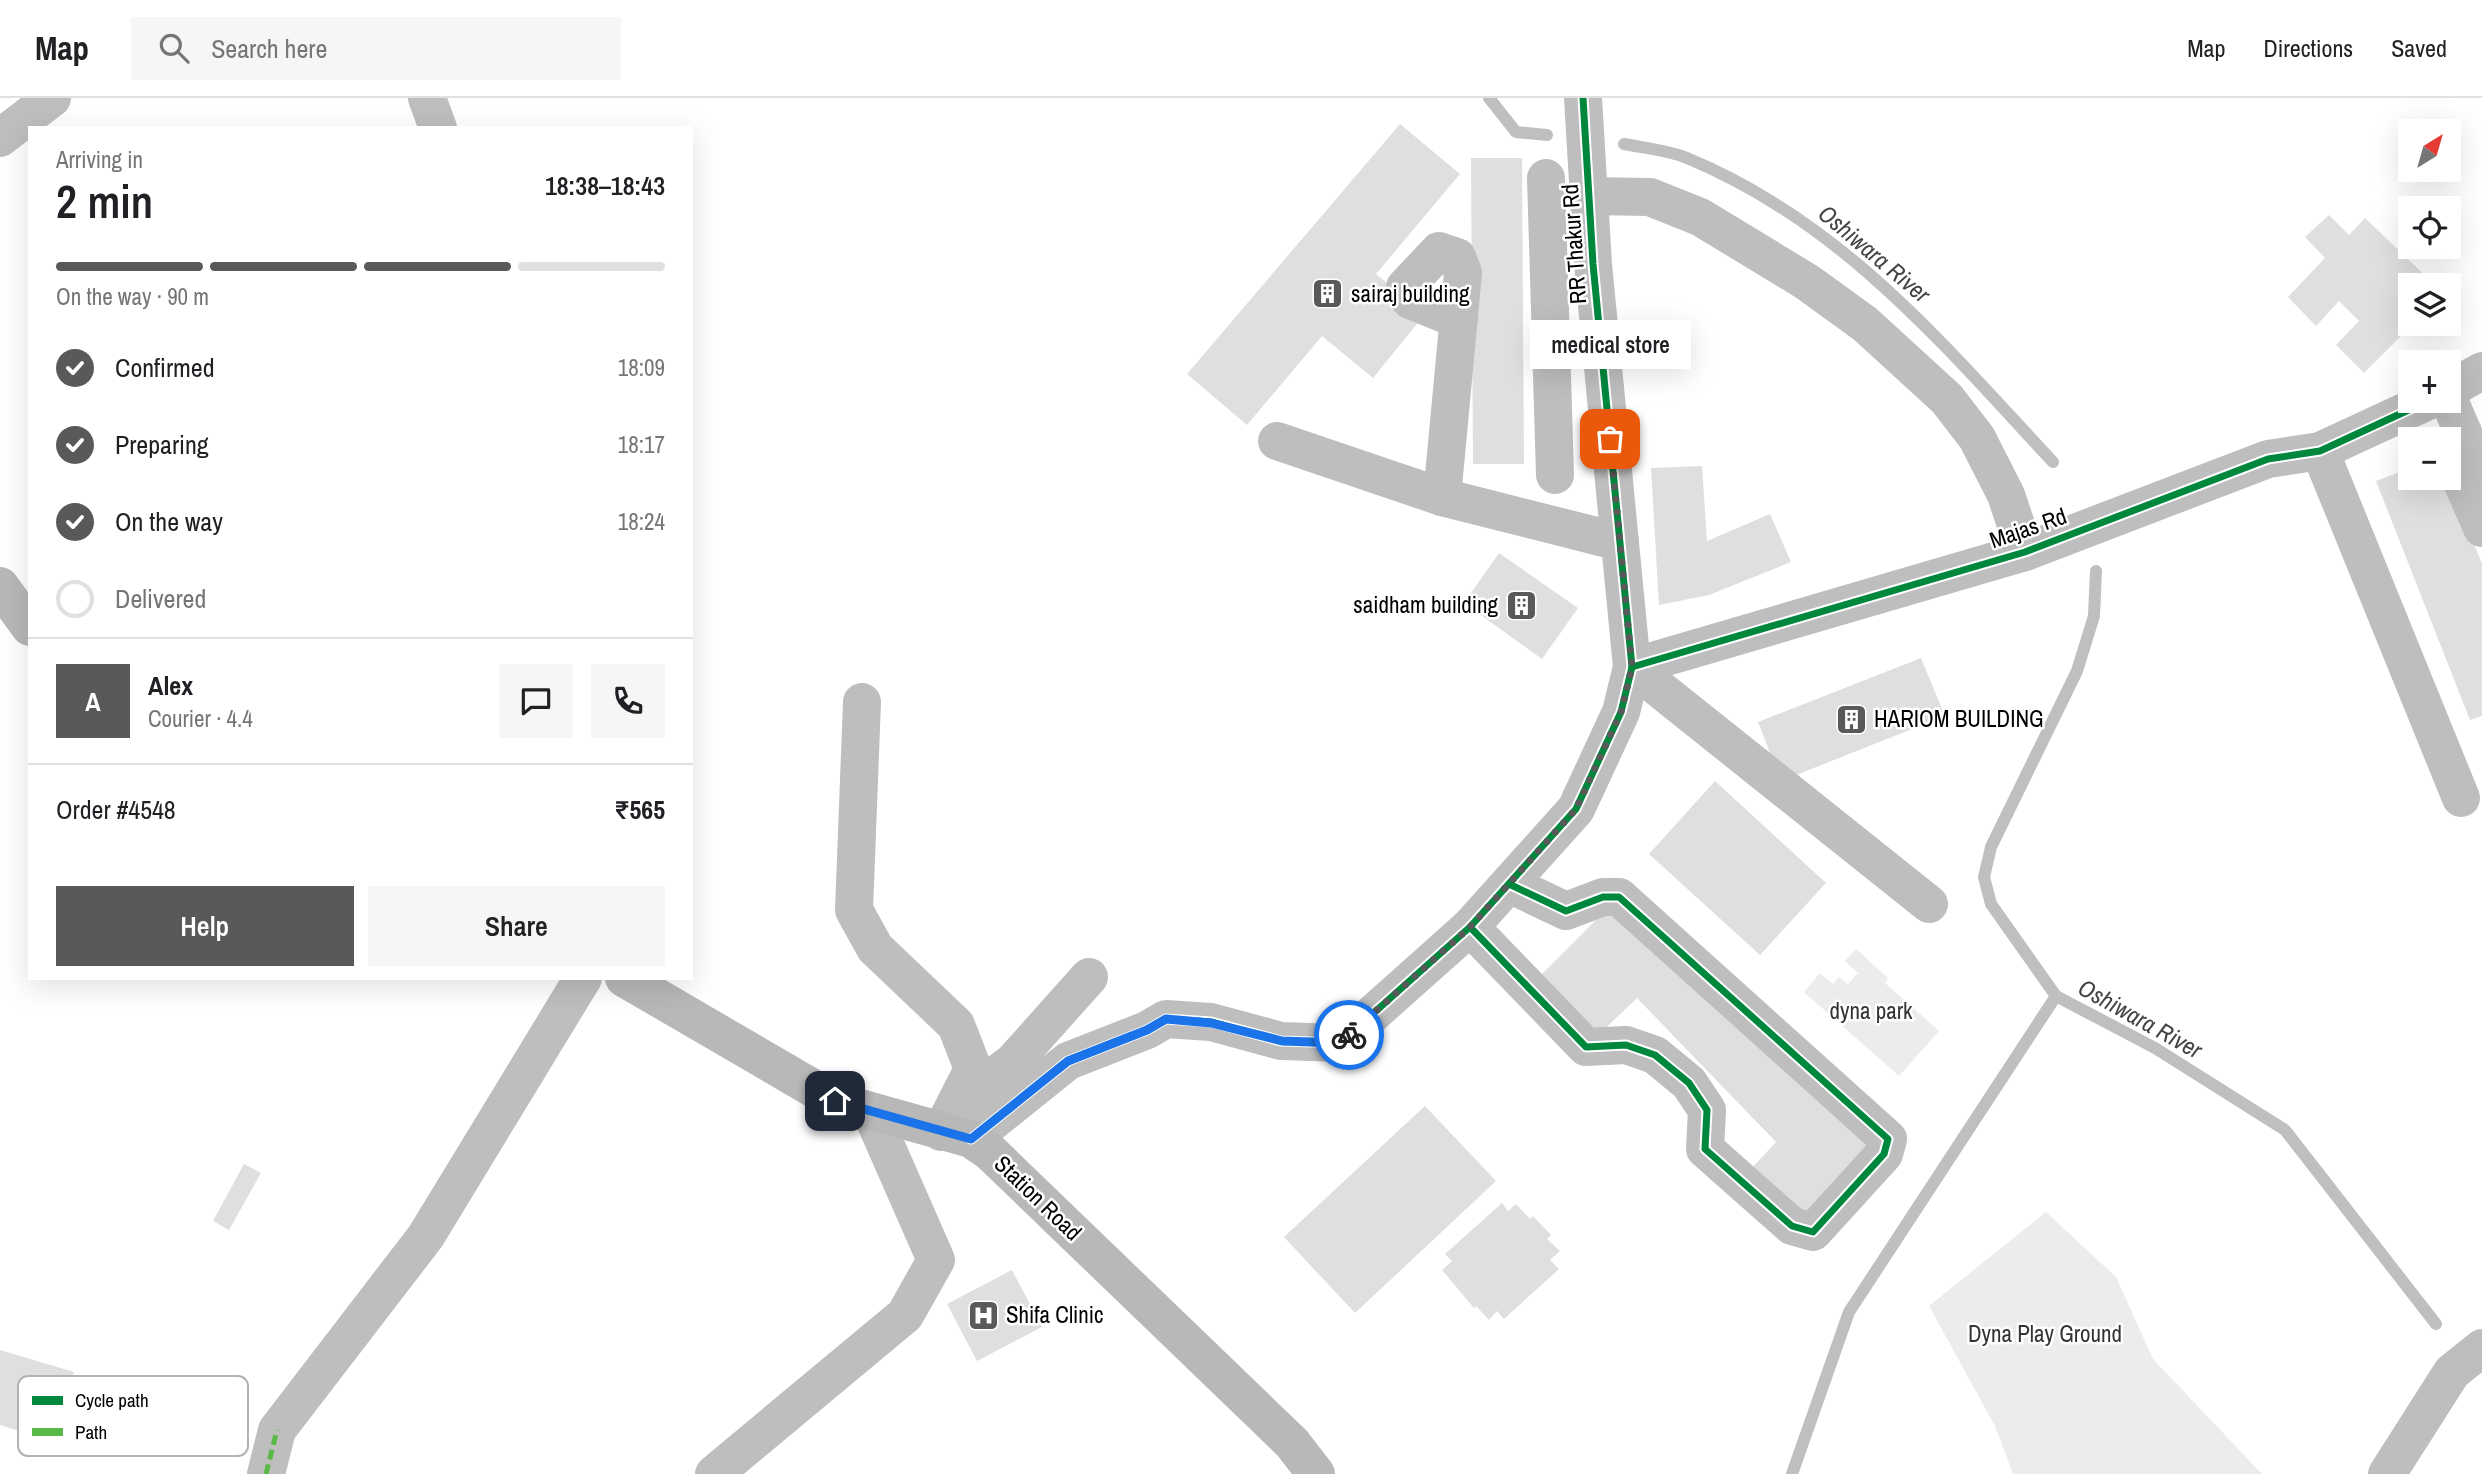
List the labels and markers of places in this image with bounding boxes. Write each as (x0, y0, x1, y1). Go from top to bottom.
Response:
building icon: sairaj building (1311, 277, 1345, 311)
place label: sairaj building (1351, 278, 1470, 309)
callout: medical store (1530, 320, 1690, 369)
pin (1580, 409, 1640, 469)
building icon: saidham building (1504, 588, 1538, 622)
place label: saidham building (1353, 589, 1499, 620)
building icon: HARIOM BUILDING (1834, 702, 1868, 736)
place label: HARIOM BUILDING (1874, 703, 2044, 734)
pin (805, 1071, 865, 1131)
hospital icon: Shifa Clinic (966, 1298, 1000, 1332)
place label: Shifa Clinic (1006, 1299, 1104, 1330)

